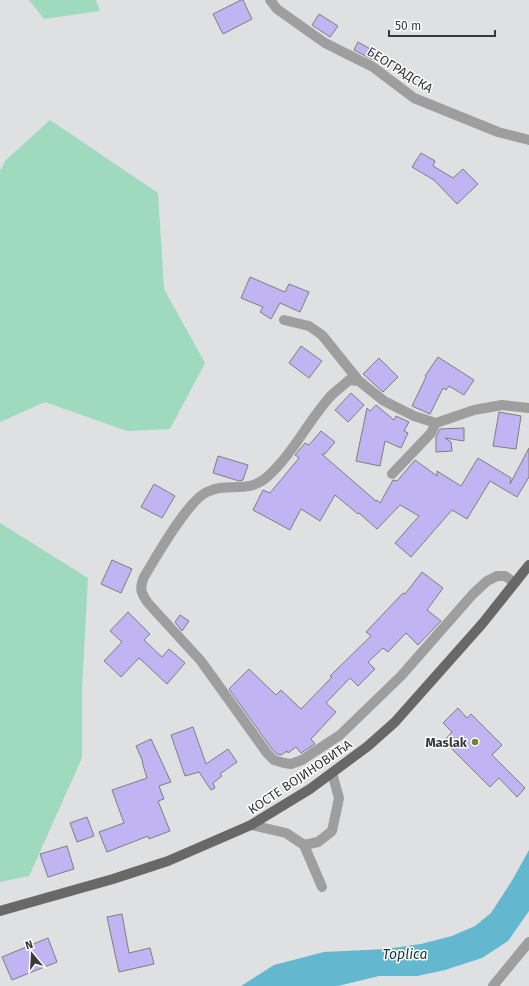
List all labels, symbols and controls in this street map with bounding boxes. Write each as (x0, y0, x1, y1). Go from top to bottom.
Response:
scale bar (389, 12, 495, 38)
text: 50 m (395, 19, 421, 33)
street label: БЕОГРАДСКА (364, 44, 436, 96)
place label: Maslak (425, 735, 468, 750)
street label: КОСТЕ ВОЈИНОВИЋА (245, 736, 355, 817)
marker: Maslak (470, 737, 480, 747)
north arrow (12, 934, 52, 974)
text: N (24, 938, 35, 952)
water label: Toplica (383, 946, 427, 963)

